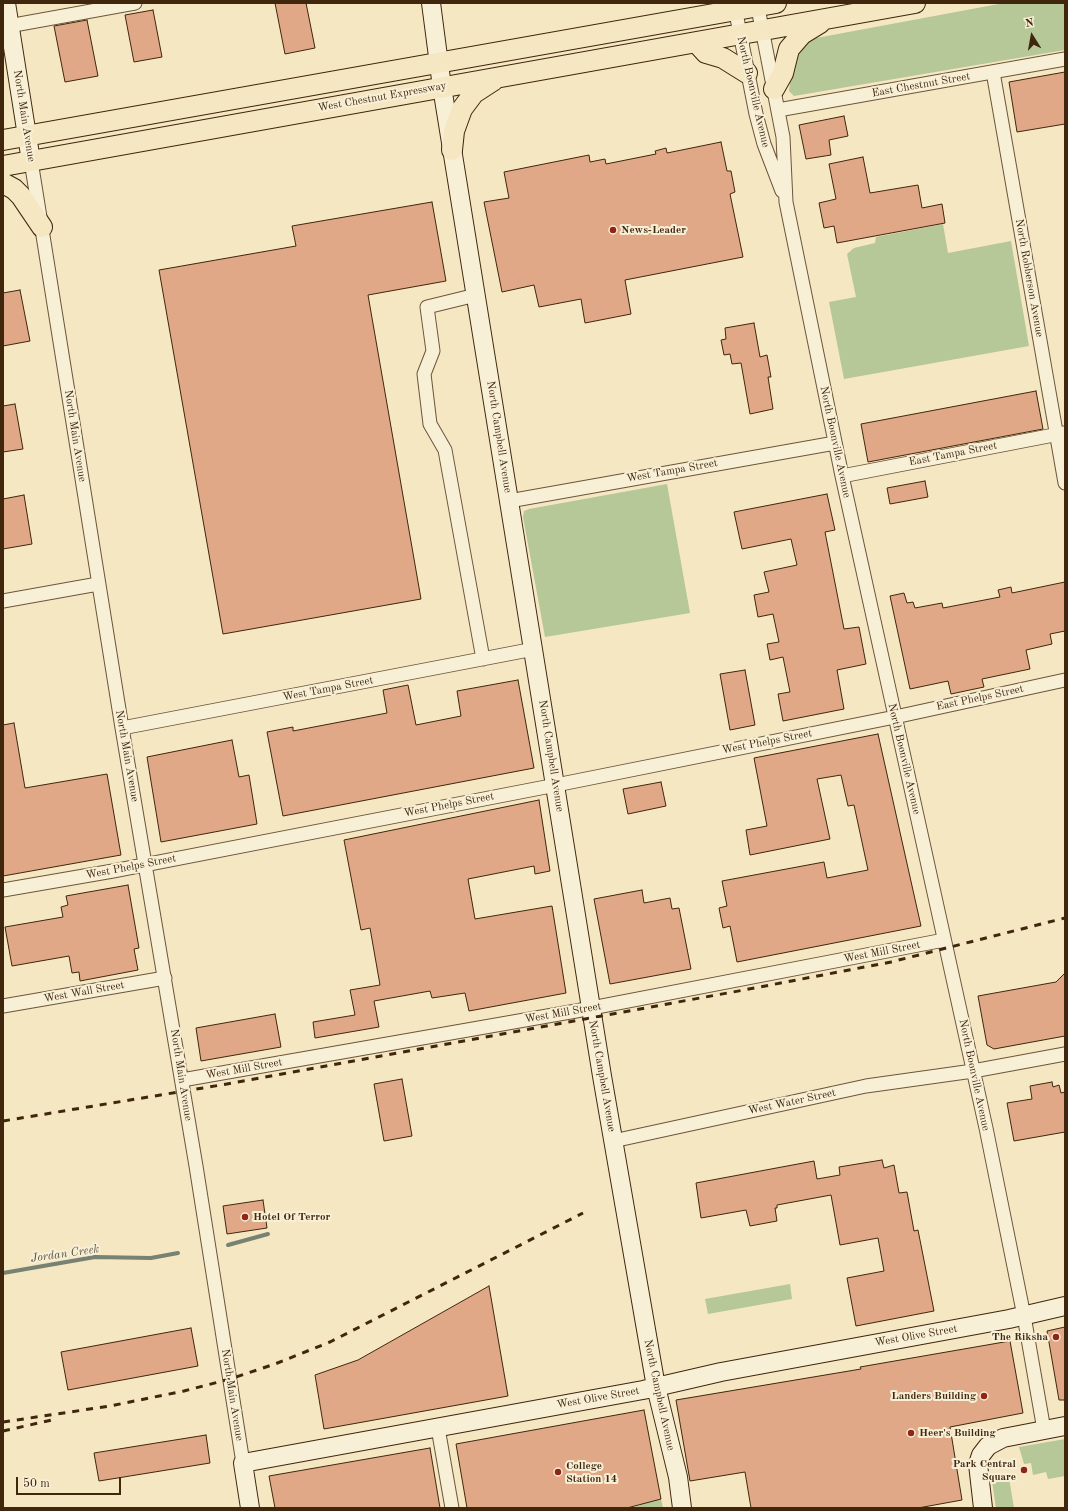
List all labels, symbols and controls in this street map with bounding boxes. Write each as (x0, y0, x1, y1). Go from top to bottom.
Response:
north arrow (1012, 16, 1052, 56)
text: N (1024, 18, 1035, 30)
street label: North Boonville Avenue (734, 35, 772, 149)
street label: North Main Avenue (10, 69, 38, 163)
street label: East Chestnut Street (871, 70, 971, 100)
street label: West Chestnut Expressway (317, 79, 447, 115)
street label: North Robberson Avenue (1012, 218, 1046, 338)
place label: News-Leader (621, 223, 686, 237)
marker: News-Leader (608, 225, 618, 235)
street label: North Campbell Avenue (484, 380, 514, 494)
street label: North Boonville Avenue (817, 385, 853, 499)
street label: North Main Avenue (61, 389, 89, 483)
street label: East Tampa Street (908, 439, 998, 469)
street label: West Tampa Street (625, 456, 719, 486)
street label: West Tampa Street (281, 674, 375, 704)
street label: East Phelps Street (935, 682, 1025, 714)
street label: North Campbell Avenue (536, 699, 566, 813)
street label: North Boonville Avenue (885, 702, 923, 816)
street label: North Main Avenue (112, 709, 142, 803)
street label: West Phelps Street (721, 727, 813, 757)
street label: West Phelps Street (403, 790, 495, 820)
street label: West Phelps Street (85, 852, 177, 882)
street label: West Mill Street (843, 938, 921, 966)
street label: West Wall Street (43, 978, 125, 1006)
street label: West Mill Street (524, 1000, 602, 1026)
street label: North Boonville Avenue (956, 1018, 992, 1132)
street label: North Campbell Avenue (586, 1019, 618, 1133)
street label: North Main Avenue (167, 1028, 195, 1122)
street label: West Mill Street (205, 1056, 283, 1082)
street label: West Water Street (747, 1086, 837, 1118)
place label: Hotel Of Terror (253, 1210, 330, 1224)
marker: Hotel Of Terror (240, 1212, 250, 1222)
water label: Jordan Creek (30, 1242, 100, 1266)
street label: West Olive Street (874, 1322, 958, 1350)
place label: The Riksha (992, 1330, 1048, 1344)
marker: The Riksha (1051, 1332, 1061, 1342)
street label: North Campbell Avenue (641, 1338, 677, 1452)
street label: North Main Avenue (218, 1348, 246, 1442)
street label: West Olive Street (556, 1384, 640, 1412)
place label: Landers Building (891, 1389, 976, 1403)
marker: Landers Building (979, 1391, 989, 1401)
place label: Heer's Building (919, 1426, 996, 1440)
marker: Heer's Building (906, 1428, 916, 1438)
place label: Park Central Square (953, 1457, 1016, 1483)
place label: College Station 14 (566, 1459, 617, 1485)
marker: Park Central Square (1019, 1465, 1029, 1475)
marker: College Station 14 (553, 1467, 563, 1477)
scale bar (18, 1469, 123, 1495)
text: 50 m (23, 1478, 50, 1490)

